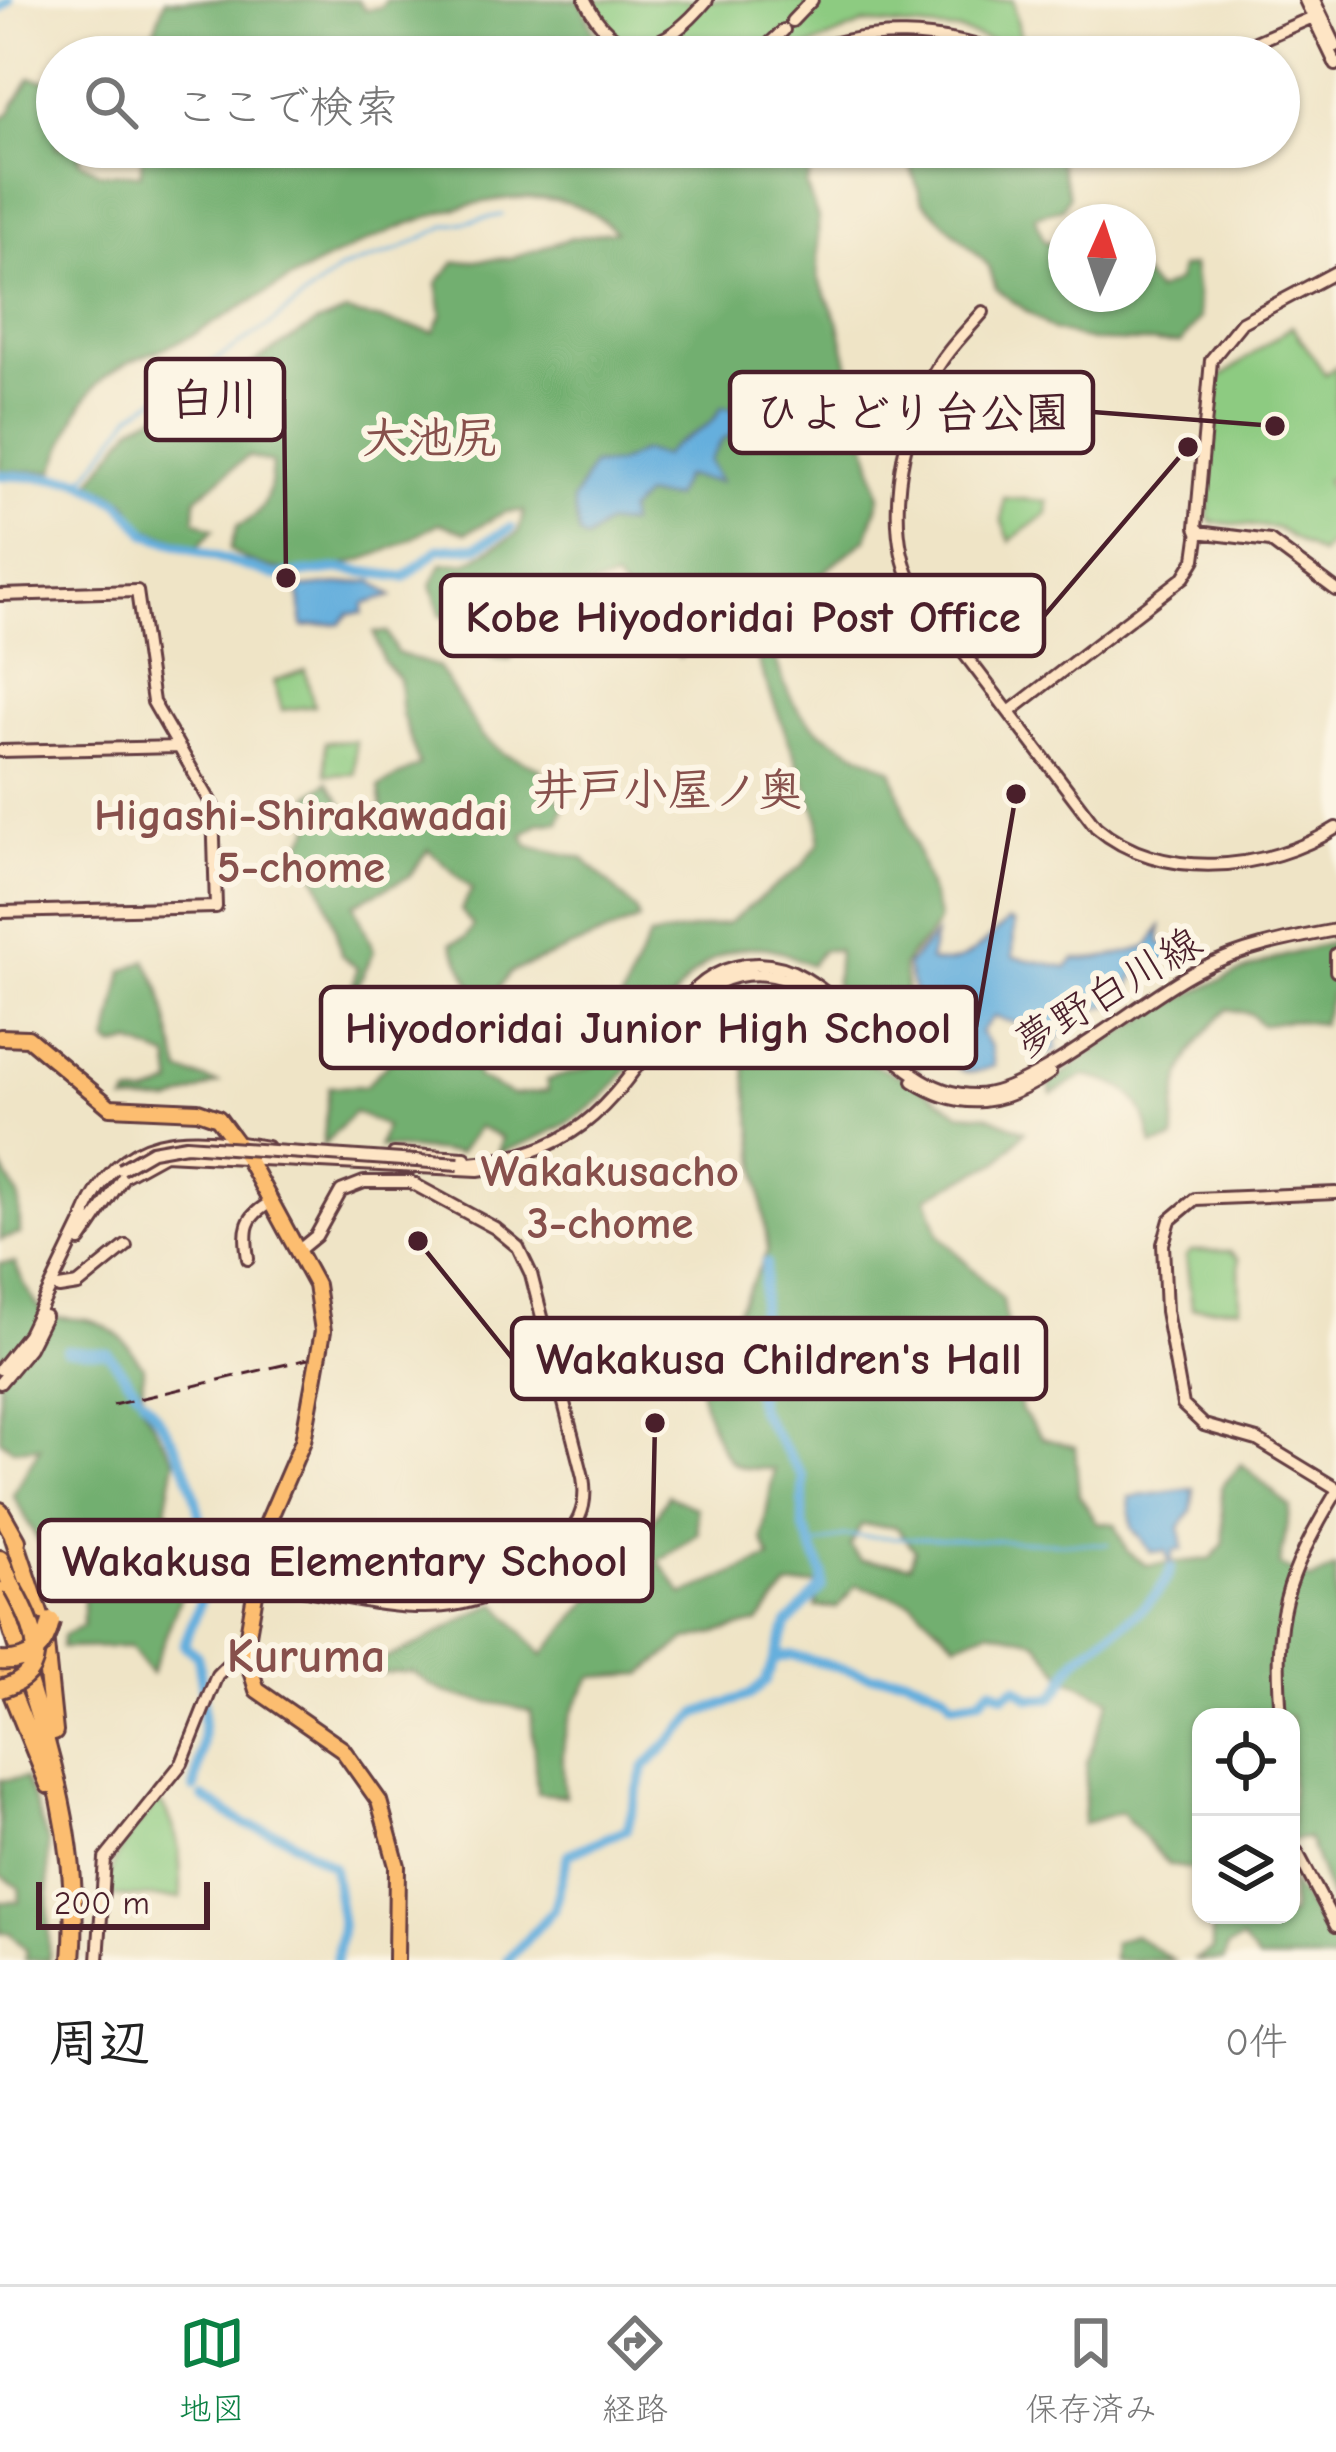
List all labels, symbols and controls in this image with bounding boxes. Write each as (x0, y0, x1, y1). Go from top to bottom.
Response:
search box (36, 36, 1300, 168)
icon: search (78, 69, 144, 135)
text: ここで検索 (174, 81, 399, 133)
north arrow (1048, 204, 1156, 312)
callout: 白川 (146, 359, 284, 440)
callout: ひよどり台公園 (730, 372, 1093, 453)
text: 白川 (170, 374, 260, 426)
text: ひよどり台公園 (754, 387, 1070, 439)
district label: 大池尻 (362, 412, 498, 464)
callout: Kobe Hiyodoridai Post Office (441, 575, 1044, 656)
text: Kobe Hiyodoridai Post Office (465, 591, 1021, 643)
district label: 井戸小屋ノ奥 (533, 764, 803, 816)
district label: Higashi-Shirakawadai 5-chome (94, 789, 508, 893)
street label: 夢野白川線 (1005, 917, 1210, 1067)
callout: Hiyodoridai Junior High School (321, 987, 976, 1068)
text: Hiyodoridai Junior High School (345, 1002, 951, 1054)
district label: Wakakusacho 3-chome (481, 1145, 739, 1249)
callout: Wakakusa Children's Hall (512, 1318, 1046, 1399)
text: Wakakusa Children's Hall (536, 1333, 1022, 1385)
callout: Wakakusa Elementary School (39, 1520, 652, 1601)
text: Wakakusa Elementary School (62, 1535, 628, 1587)
district label: Kuruma (227, 1629, 385, 1684)
map controls (1192, 1708, 1300, 1924)
button: locate (1192, 1708, 1300, 1816)
button: layers (1192, 1816, 1300, 1924)
scale bar (36, 1876, 210, 1929)
text: 200 m (54, 1884, 150, 1922)
text: 周辺 (48, 2014, 150, 2073)
text: 0件 (1225, 2020, 1288, 2065)
tab: 地図 (179, 2310, 245, 2430)
tab: 経路 (602, 2310, 668, 2430)
tab: 保存済み (1025, 2310, 1157, 2430)

